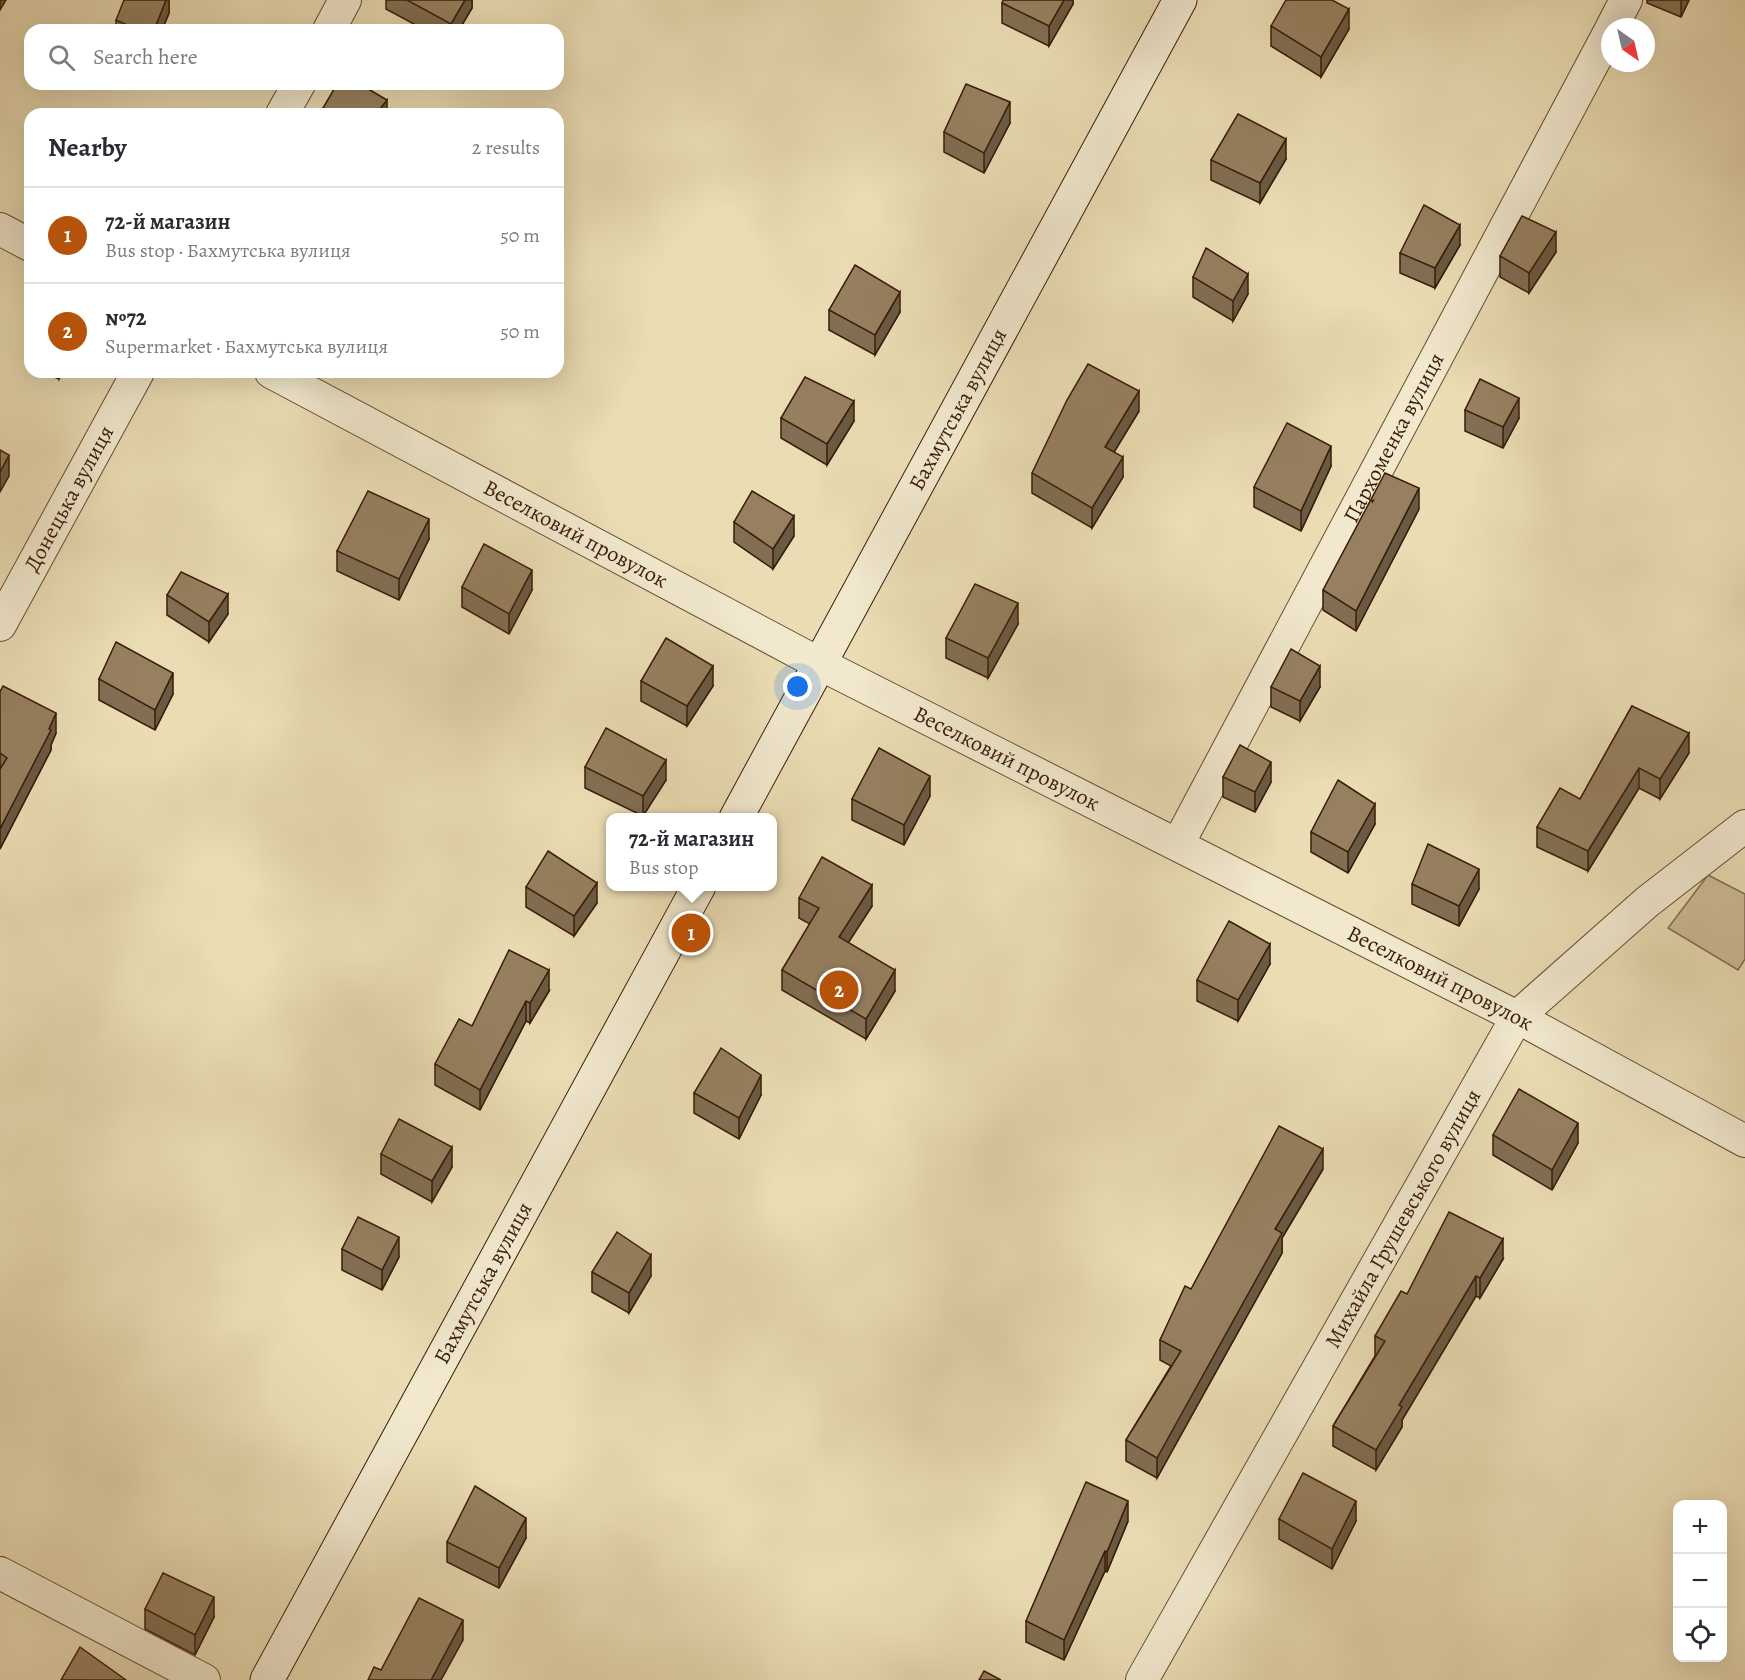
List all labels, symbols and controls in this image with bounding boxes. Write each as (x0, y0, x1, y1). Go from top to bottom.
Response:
north arrow (1601, 18, 1655, 72)
search box (24, 24, 564, 90)
icon: search (45, 41, 78, 74)
text: Search here (93, 42, 198, 72)
text: Nearby (48, 130, 127, 165)
text: 2 results (472, 134, 540, 161)
text: 72-й магазин (105, 207, 231, 237)
text: 1 (64, 222, 71, 249)
text: 50 m (500, 222, 540, 249)
text: Bus stop · Бахмутська вулиця (105, 237, 351, 264)
text: №72 (105, 303, 146, 333)
text: 2 (63, 318, 72, 345)
text: 50 m (500, 318, 540, 345)
street label: Бахмутська вулиця (902, 323, 1014, 496)
text: Supermarket · Бахмутська вулиця (105, 333, 388, 360)
street label: Пархоменка вулиця (1336, 348, 1451, 528)
street label: Донецька вулиця (17, 420, 121, 577)
street label: Веселковий провулок (478, 473, 673, 595)
your location (783, 672, 812, 701)
street label: Веселковий провулок (908, 699, 1105, 818)
popup (606, 813, 777, 891)
text: 72-й магазин (629, 824, 754, 854)
text: Bus stop (629, 854, 699, 881)
pin: 1 (672, 910, 710, 956)
street label: Веселковий провулок (1342, 918, 1539, 1038)
pin: 2 (820, 968, 858, 1012)
street label: Михайла Грушевського вулиця (1318, 1084, 1488, 1354)
street label: Бахмутська вулиця (427, 1197, 539, 1369)
map controls (1673, 1500, 1727, 1662)
button: + (1673, 1500, 1727, 1554)
button: − (1673, 1554, 1727, 1608)
button: locate (1673, 1608, 1727, 1662)

